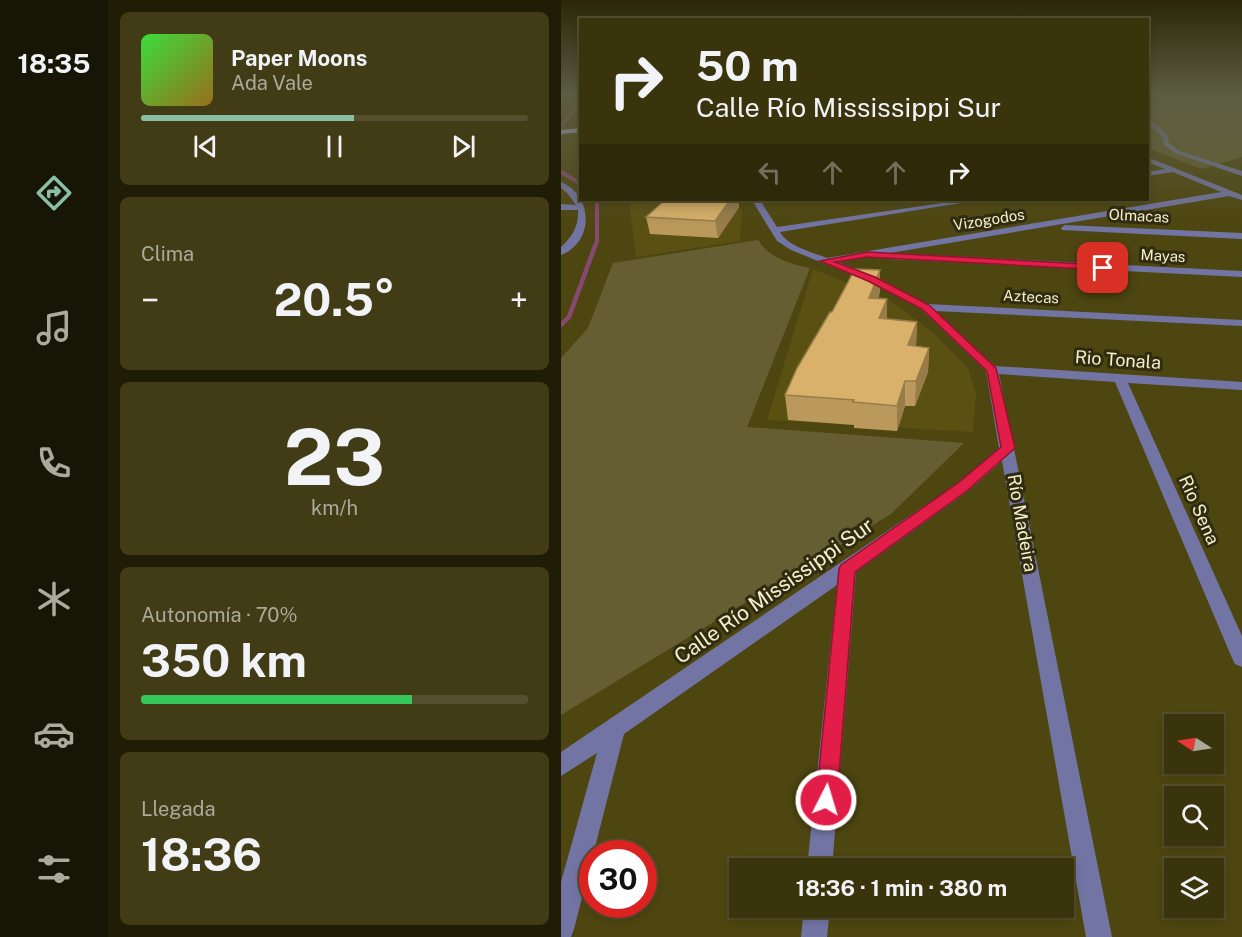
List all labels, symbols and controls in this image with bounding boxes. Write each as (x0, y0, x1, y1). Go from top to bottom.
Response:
text: 50 m (696, 41, 799, 90)
icon: right (597, 42, 675, 120)
text: Paper Moons (231, 45, 367, 71)
text: 18:35 (17, 47, 91, 79)
text: Ada Vale (231, 71, 313, 95)
text: Calle Río Mississippi Sur (696, 91, 1001, 123)
icon: previous (189, 130, 222, 163)
icon: pause (318, 130, 351, 163)
icon: next (447, 130, 480, 163)
icon: left (753, 156, 786, 189)
icon: ahead (816, 156, 849, 189)
icon: ahead (879, 156, 912, 189)
icon: right (942, 156, 975, 189)
icon: directions (33, 172, 75, 214)
street label: Vizogodos (952, 205, 1026, 234)
street label: Olmacas (1108, 205, 1170, 226)
text: Clima (141, 242, 194, 266)
pin (1077, 242, 1128, 293)
street label: Mayas (1140, 246, 1186, 265)
icon: arrive (1086, 251, 1119, 284)
text: 20.5° (274, 273, 395, 326)
text: − (141, 281, 159, 319)
text: + (510, 281, 528, 319)
street label: Aztecas (1003, 287, 1059, 306)
icon: music (33, 307, 75, 349)
street label: Rio Tonala (1074, 346, 1162, 373)
text: 23 (284, 411, 385, 503)
icon: phone (33, 442, 75, 484)
street label: Río Madeira (1004, 472, 1041, 573)
street label: Rio Sena (1175, 472, 1224, 548)
text: km/h (311, 496, 358, 520)
street label: Calle Río Mississippi Sur (669, 512, 878, 669)
icon: climate (33, 578, 75, 620)
text: Autonomía · 70% (141, 603, 298, 627)
text: 350 km (141, 634, 307, 687)
icon: car (33, 713, 75, 755)
north arrow (1164, 714, 1224, 774)
map controls (1164, 714, 1224, 918)
position arrow (794, 768, 858, 832)
button: search (1164, 786, 1224, 846)
text: Llegada (141, 797, 216, 821)
text: 18:36 (141, 828, 262, 881)
speed limit sign: 30 (579, 840, 657, 918)
icon: filters (33, 848, 75, 890)
button: layers (1164, 858, 1224, 918)
text: 18:36 · 1 min · 380 m (796, 875, 1007, 901)

